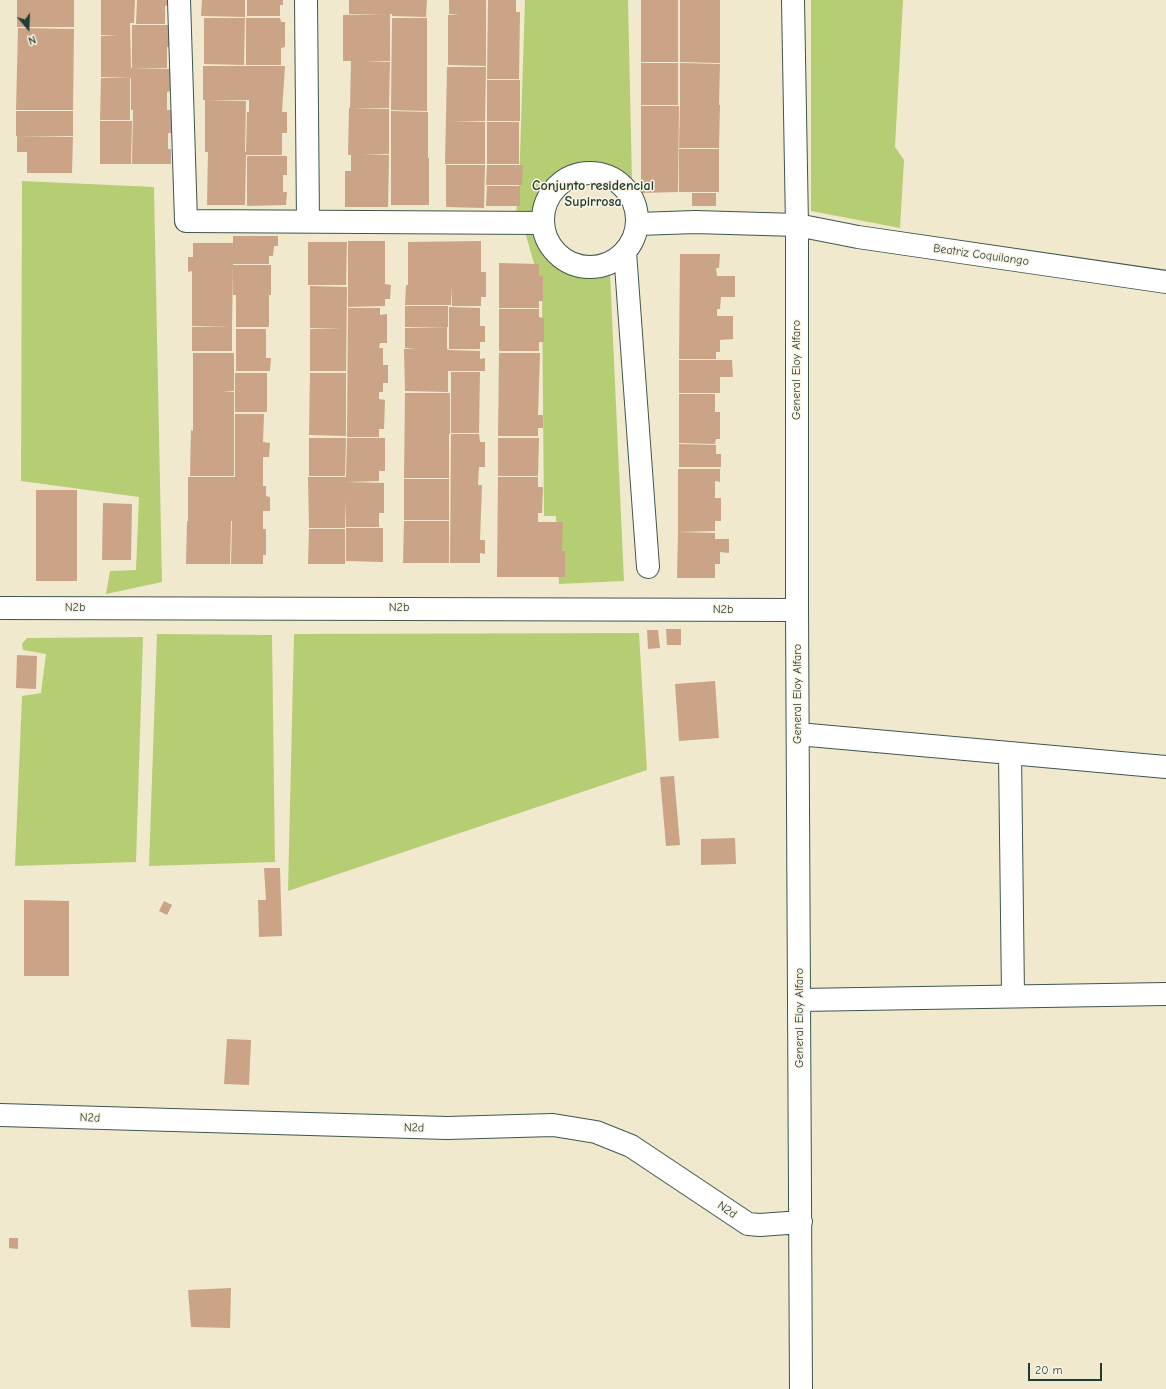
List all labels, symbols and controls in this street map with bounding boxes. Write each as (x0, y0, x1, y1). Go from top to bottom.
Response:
north arrow (8, 8, 48, 48)
text: N (27, 33, 38, 47)
district label: Conjunto residencial Supirrosa (532, 178, 654, 210)
street label: Beatriz Coquilango (932, 241, 1030, 269)
street label: General Eloy Alfaro (790, 320, 804, 420)
street label: N2b (65, 601, 85, 615)
street label: N2b (389, 601, 409, 615)
street label: N2b (713, 603, 733, 617)
street label: General Eloy Alfaro (791, 644, 805, 744)
street label: General Eloy Alfaro (793, 968, 807, 1068)
street label: N2d (79, 1110, 101, 1126)
street label: N2d (404, 1121, 424, 1135)
street label: N2d (714, 1198, 740, 1222)
scale bar (1030, 1355, 1104, 1381)
text: 20 m (1035, 1363, 1063, 1377)

